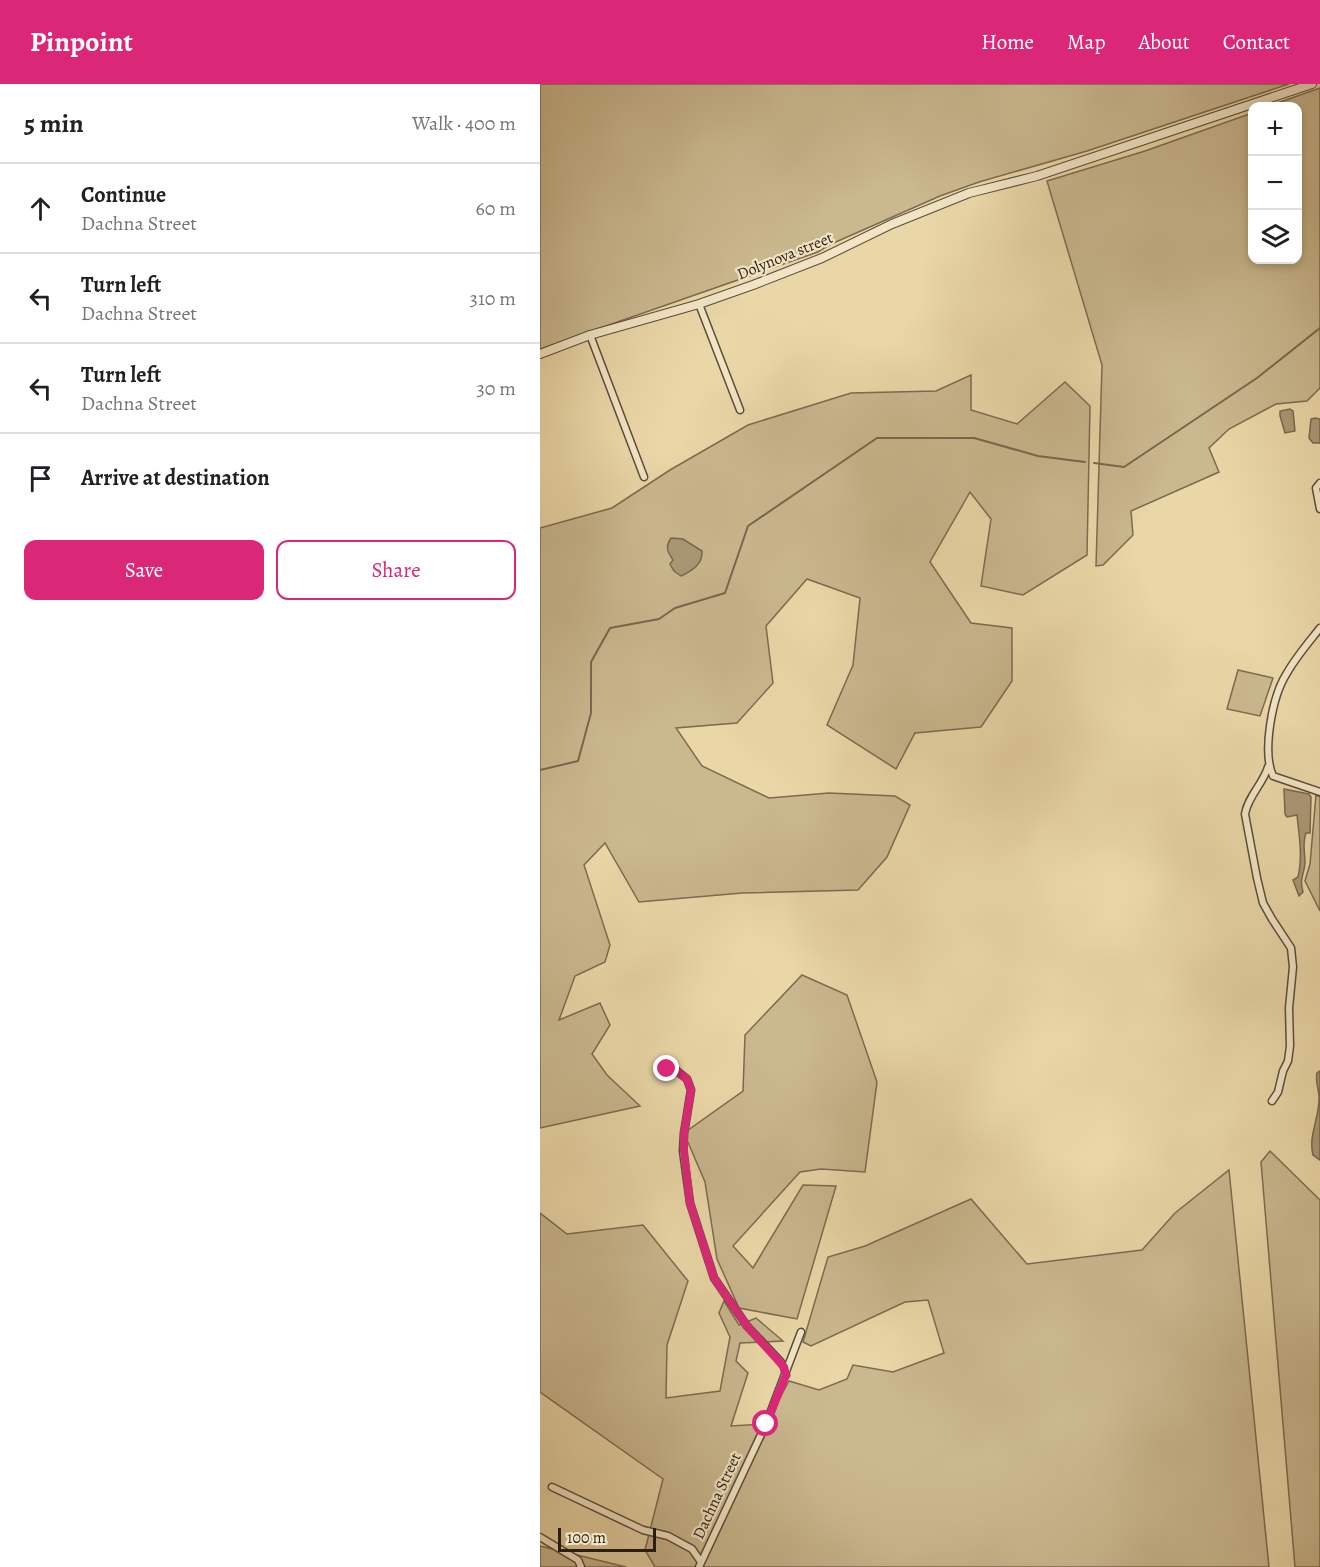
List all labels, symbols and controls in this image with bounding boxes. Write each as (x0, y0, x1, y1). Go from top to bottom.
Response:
text: Pinpoint (30, 23, 133, 61)
text: Home (981, 28, 1034, 56)
text: Map (1067, 28, 1105, 56)
text: About (1138, 28, 1190, 56)
text: Contact (1223, 28, 1290, 56)
map controls (1248, 102, 1302, 264)
button: + (1248, 102, 1302, 156)
text: 5 min (24, 106, 84, 141)
text: Walk · 400 m (412, 110, 516, 137)
button: − (1248, 156, 1302, 210)
text: Continue (81, 180, 166, 210)
icon: ahead (24, 192, 57, 225)
text: 60 m (476, 195, 516, 222)
text: Dachna Street (81, 210, 197, 237)
button: layers (1248, 210, 1302, 264)
street label: Dolynova street (734, 227, 836, 285)
text: Turn left (81, 270, 161, 300)
icon: left (24, 282, 57, 315)
text: 310 m (470, 285, 516, 312)
text: Dachna Street (81, 300, 197, 327)
text: Turn left (81, 360, 161, 390)
icon: left (24, 372, 57, 405)
text: 30 m (476, 375, 516, 402)
text: Dachna Street (81, 390, 197, 417)
icon: arrive (24, 462, 57, 495)
text: Arrive at destination (81, 463, 270, 493)
button: Save (24, 540, 264, 600)
button: Share (276, 540, 516, 600)
route end (653, 1055, 679, 1081)
route start (752, 1410, 778, 1436)
street label: Dachna Street (687, 1449, 747, 1543)
scale bar (558, 1525, 656, 1552)
text: 100 m (567, 1527, 606, 1549)

